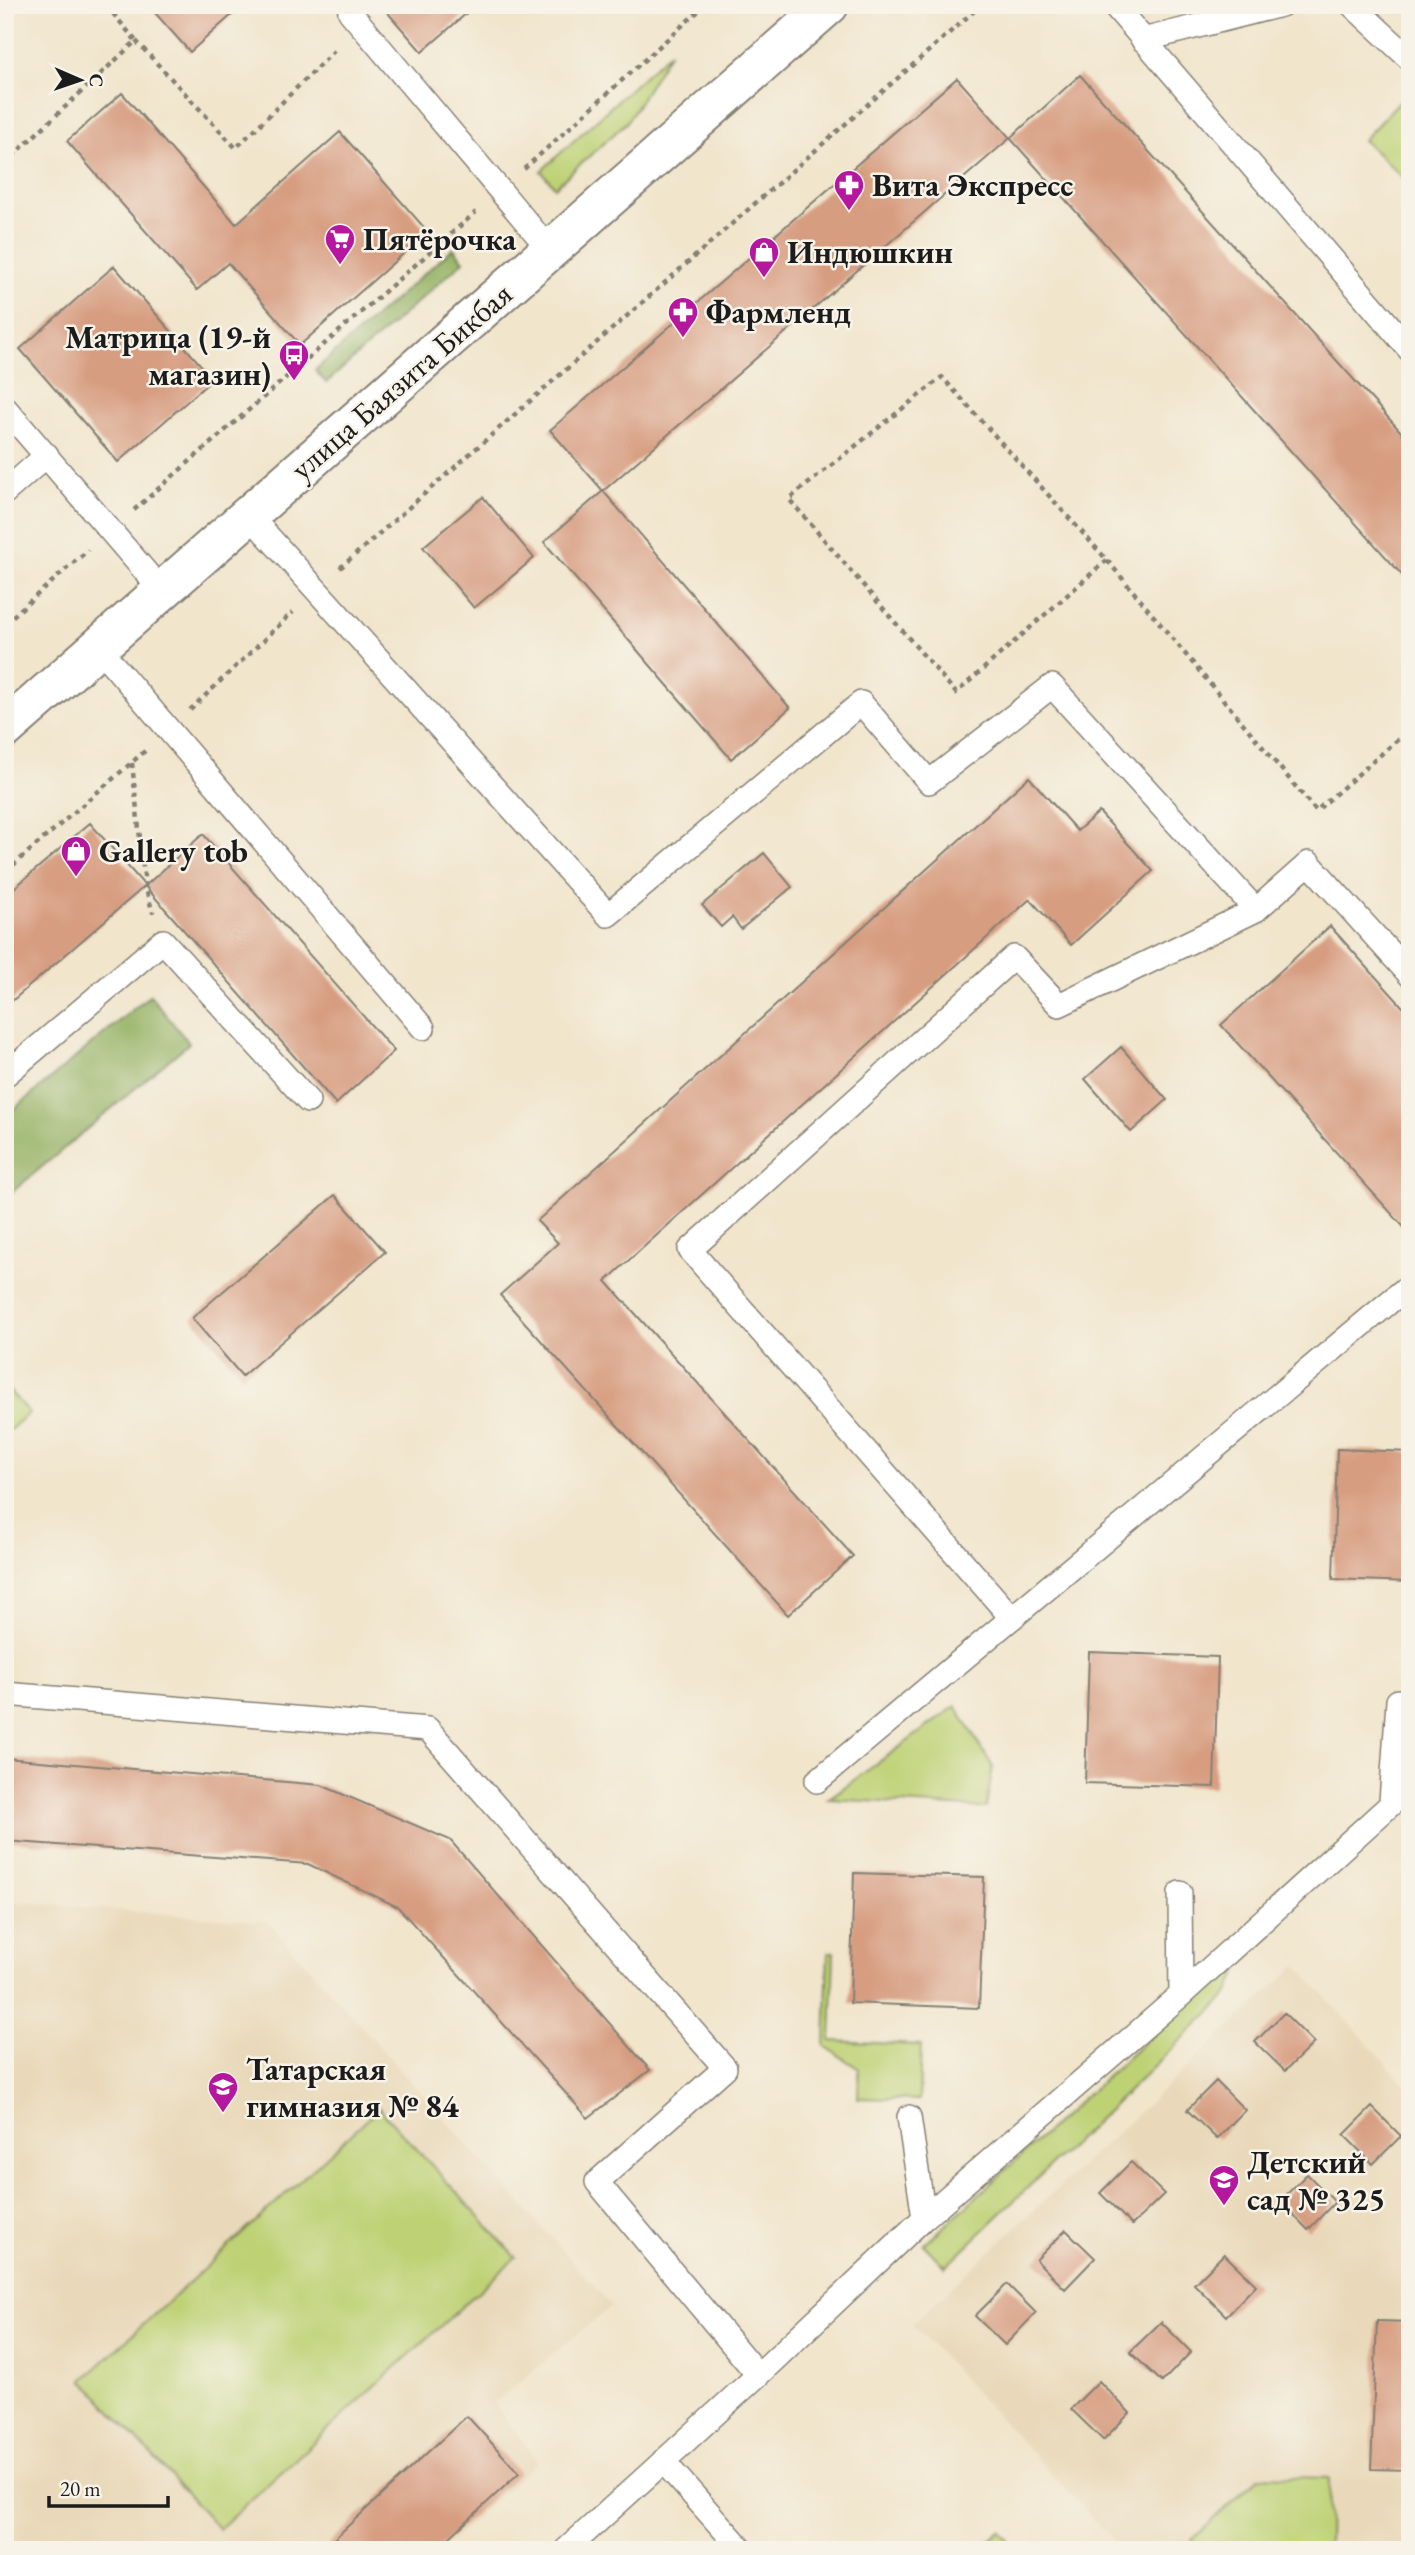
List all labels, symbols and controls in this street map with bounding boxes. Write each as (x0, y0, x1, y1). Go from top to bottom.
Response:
north arrow (46, 46, 116, 116)
text: С (84, 73, 109, 88)
place label: Вита Экспресс (872, 164, 1073, 206)
pharmacy icon: Вита Экспресс (832, 168, 866, 212)
place label: Пятёрочка (363, 218, 517, 260)
supermarket icon: Пятёрочка (323, 222, 357, 266)
place label: Индюшкин (787, 231, 953, 273)
shop icon: Индюшкин (747, 235, 781, 279)
street label: улица Баязита Бикбая (281, 273, 521, 489)
place label: Фармленд (706, 291, 851, 333)
pharmacy icon: Фармленд (666, 295, 700, 339)
place label: Матрица (19-й магазин) (65, 316, 271, 395)
bus stop icon: Матрица (19-й магазин) (277, 338, 311, 382)
place label: Gallery tob (99, 830, 248, 872)
shop icon: Gallery tob (59, 834, 93, 878)
place label: Татарская гимназия № 84 (246, 2048, 460, 2127)
school or university icon: Татарская гимназия № 84 (206, 2070, 240, 2114)
place label: Детский сад № 325 (1247, 2141, 1385, 2220)
school or university icon: Детский сад № 325 (1207, 2163, 1241, 2207)
scale bar (49, 2464, 168, 2508)
text: 20 m (60, 2475, 101, 2502)

